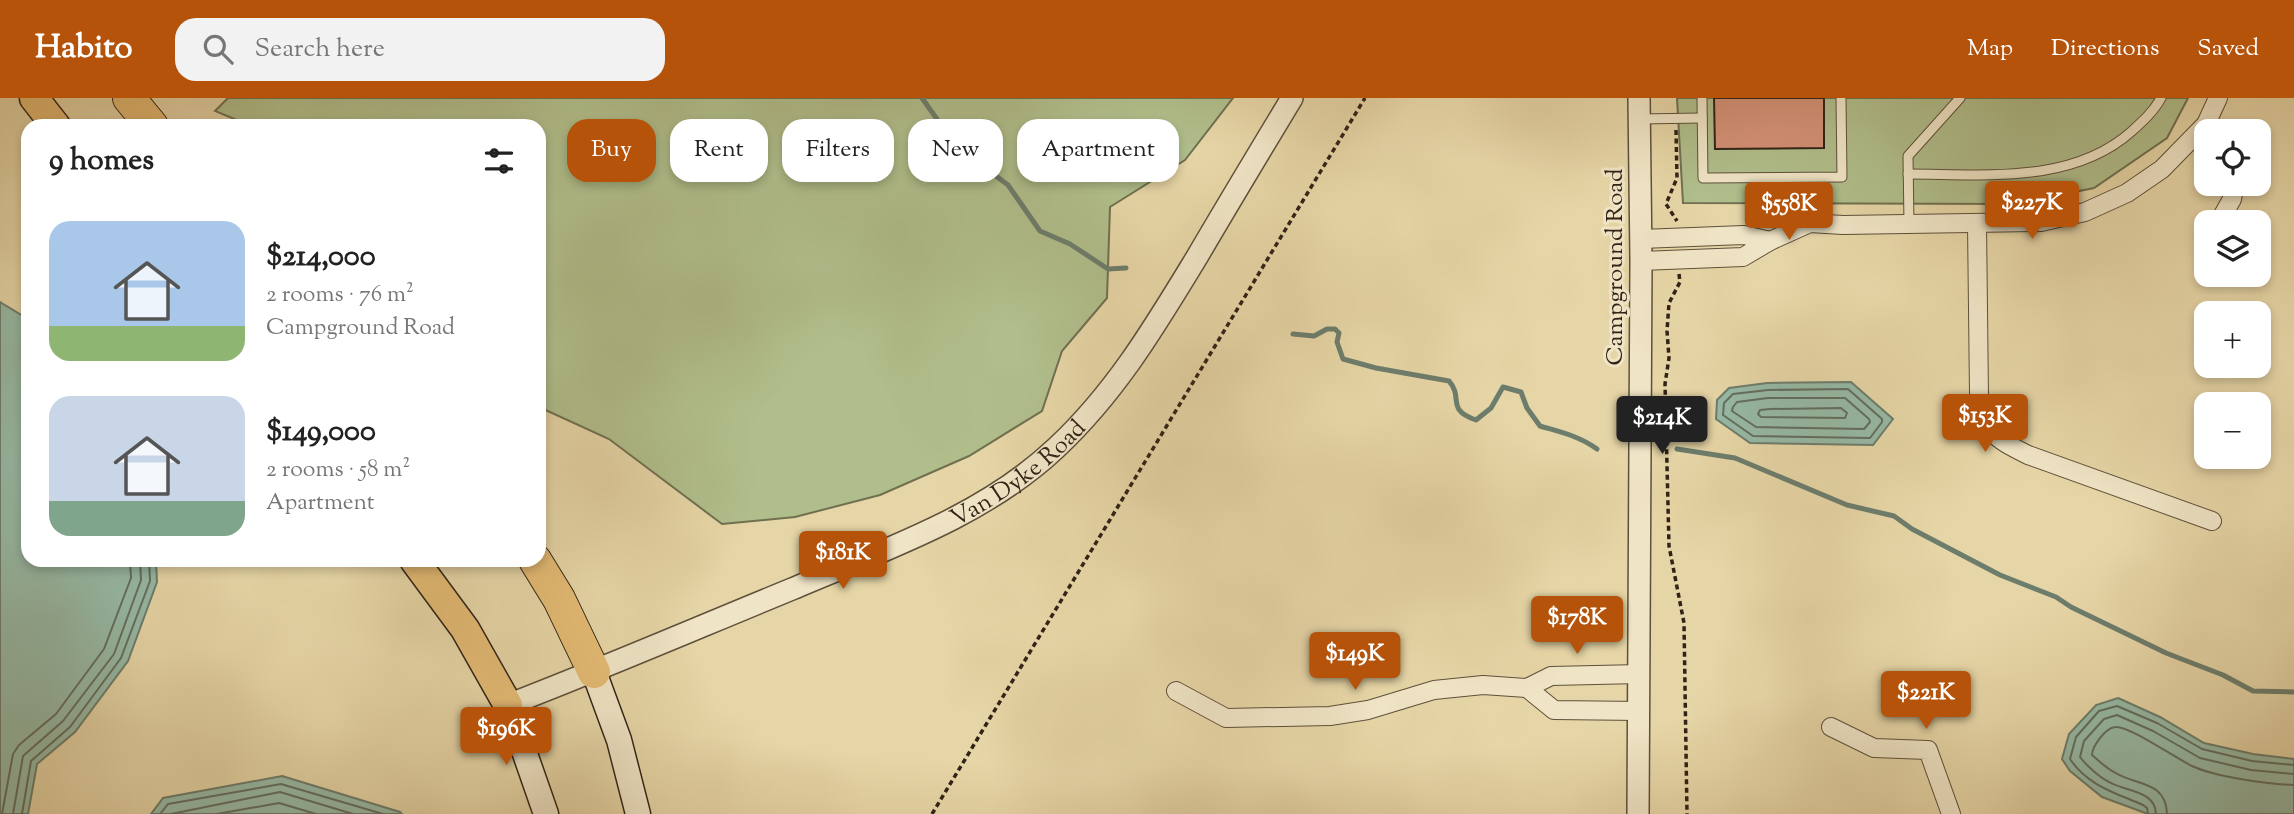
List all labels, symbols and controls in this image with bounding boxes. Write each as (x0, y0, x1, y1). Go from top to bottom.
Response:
search box (175, 18, 665, 81)
text: Habito (35, 25, 133, 73)
icon: search (199, 30, 237, 68)
text: Search here (255, 31, 385, 68)
text: Map (1967, 32, 2013, 66)
text: Directions (2051, 32, 2159, 66)
text: Saved (2197, 32, 2259, 66)
chip: Buy (567, 119, 656, 182)
chip: Rent (670, 119, 768, 182)
chip: Filters (782, 119, 894, 182)
chip: New (908, 119, 1003, 182)
chip: Apartment (1017, 119, 1179, 182)
map controls (2194, 119, 2271, 469)
button: locate (2194, 119, 2271, 196)
text: 9 homes (49, 140, 154, 183)
icon: filters (480, 142, 518, 180)
street label: Campground Road (1599, 168, 1633, 366)
pin: $227K (1983, 181, 2081, 241)
pin: $558K (1740, 183, 1838, 242)
text: $227K (2001, 187, 2063, 220)
text: $558K (1761, 188, 1817, 221)
button: layers (2194, 210, 2271, 287)
text: $214,000 (266, 236, 376, 279)
icon: home (105, 249, 189, 333)
text: 2 rooms · 76 m² (266, 279, 414, 312)
button: + (2194, 301, 2271, 378)
text: Campground Road (266, 312, 455, 345)
button: − (2194, 392, 2271, 469)
pin: $153K (1936, 394, 2034, 454)
pin: $214K (1613, 396, 1711, 456)
text: $153K (1958, 400, 2012, 433)
text: $214K (1632, 402, 1692, 435)
text: $149,000 (266, 411, 376, 454)
street label: Van Dyke Road (945, 412, 1095, 536)
icon: home (105, 424, 189, 508)
text: 2 rooms · 58 m² (266, 454, 410, 487)
text: Apartment (266, 487, 375, 520)
pin: $181K (794, 532, 892, 591)
text: $181K (815, 537, 871, 570)
pin: $178K (1528, 596, 1626, 656)
text: $178K (1547, 602, 1607, 635)
pin: $149K (1306, 632, 1404, 692)
text: $149K (1325, 638, 1385, 671)
pin: $221K (1877, 672, 1975, 731)
text: $221K (1897, 677, 1955, 710)
pin: $196K (457, 708, 555, 767)
text: $196K (476, 713, 536, 746)

